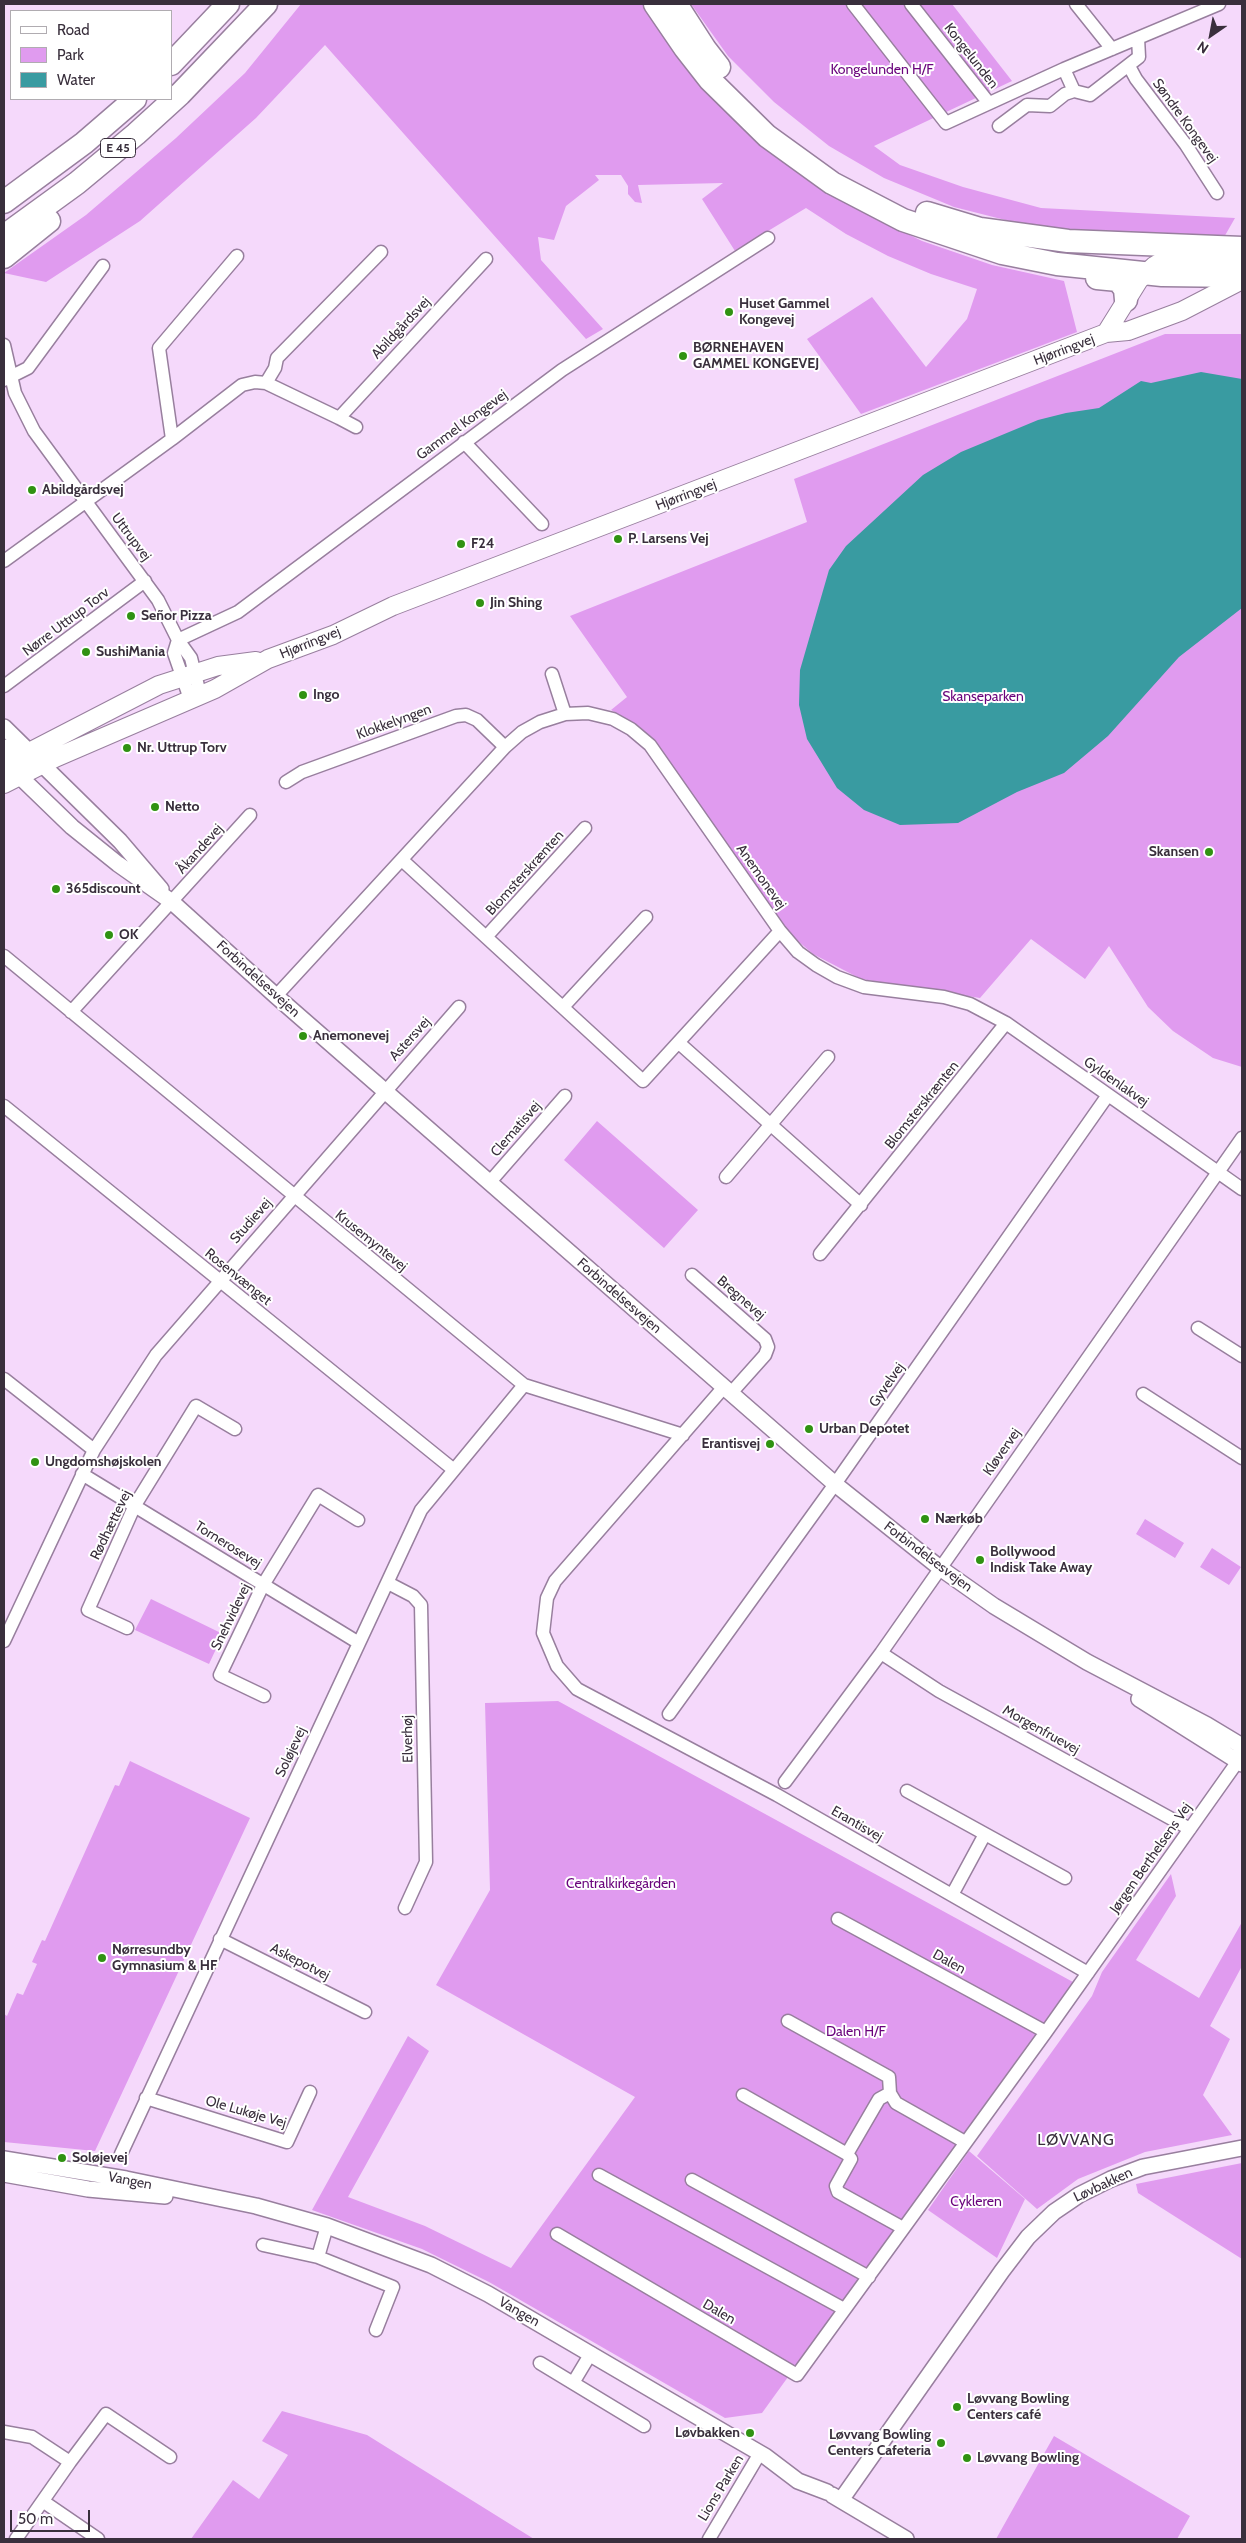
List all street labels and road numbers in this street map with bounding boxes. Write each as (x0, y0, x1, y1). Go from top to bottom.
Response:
street label: Kongelunden (940, 20, 1002, 92)
street label: Søndre Kongevej (1149, 76, 1221, 166)
road number: E 45 (100, 138, 136, 158)
street label: Abildgårdsvej (368, 293, 434, 363)
street label: Hjørringvej (1031, 331, 1097, 369)
street label: Gammel Kongevej (413, 386, 511, 464)
street label: Hjørringvej (653, 476, 719, 514)
street label: Uttrupvej (107, 510, 155, 564)
street label: Nørre Uttrup Torv (19, 584, 113, 660)
street label: Hjørringvej (277, 623, 343, 663)
street label: Klokkelyngen (354, 701, 434, 743)
street label: Åkandevej (173, 821, 227, 877)
street label: Blomsterskrænten (483, 827, 567, 919)
street label: Anemonevej (732, 841, 790, 913)
street label: Forbindelsesvejen (213, 937, 303, 1021)
street label: Astersvej (386, 1014, 434, 1064)
street label: Gyldenlakvej (1080, 1053, 1152, 1111)
street label: Blomsterskrænten (881, 1058, 963, 1152)
street label: Clematisvej (487, 1098, 545, 1160)
street label: Studievej (227, 1195, 275, 1247)
street label: Krusemyntevej (331, 1207, 411, 1275)
street label: Rosenvænget (201, 1245, 275, 1309)
street label: Forbindelsesvejen (573, 1255, 665, 1337)
street label: Bregnevej (713, 1272, 769, 1324)
street label: Gyvelvej (866, 1360, 908, 1410)
street label: Kløvervej (980, 1425, 1024, 1479)
street label: Rødhættevej (87, 1487, 135, 1563)
street label: Tornerosevej (192, 1518, 264, 1572)
street label: Forbindelsesvejen (881, 1518, 975, 1596)
street label: Snehvidevej (208, 1581, 254, 1653)
street label: Morgenfruevej (1000, 1702, 1082, 1758)
street label: Elverhøj (399, 1715, 417, 1763)
street label: Soløjevej (272, 1724, 310, 1780)
street label: Jørgen Berthelsens Vej (1107, 1800, 1195, 1916)
street label: Erantisvej (828, 1803, 886, 1845)
street label: Askepotvej (267, 1940, 333, 1984)
street label: Dalen (930, 1946, 968, 1978)
street label: Ole Lukøje Vej (204, 2092, 288, 2132)
street label: Løvbakken (1071, 2164, 1135, 2206)
street label: Vangen (107, 2169, 153, 2193)
street label: Vangen (496, 2294, 542, 2330)
street label: Dalen (700, 2296, 738, 2328)
street label: Lions Parken (695, 2452, 747, 2524)

